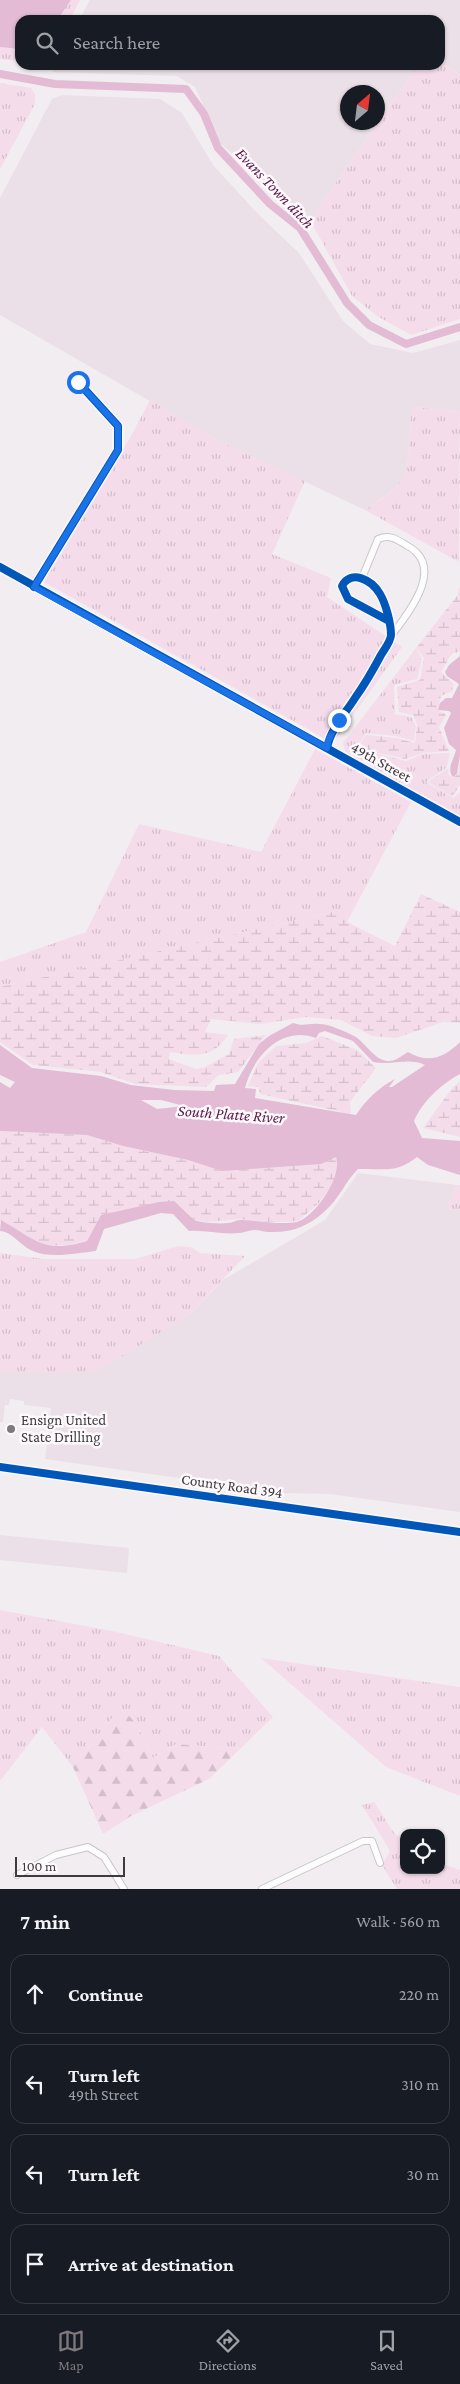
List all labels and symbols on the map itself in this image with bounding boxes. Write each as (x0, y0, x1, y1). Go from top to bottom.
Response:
north arrow (340, 85, 385, 130)
water label: Evans Town ditch (232, 144, 318, 232)
route start (67, 371, 90, 394)
route end (328, 709, 351, 732)
street label: 49th Street (348, 739, 415, 786)
water label: South Platte River (177, 1102, 285, 1126)
place label: Ensign United State Drilling (21, 1412, 106, 1446)
marker: Ensign United State Drilling (5, 1423, 17, 1435)
street label: County Road 394 (180, 1471, 284, 1502)
scale bar (15, 1854, 125, 1877)

